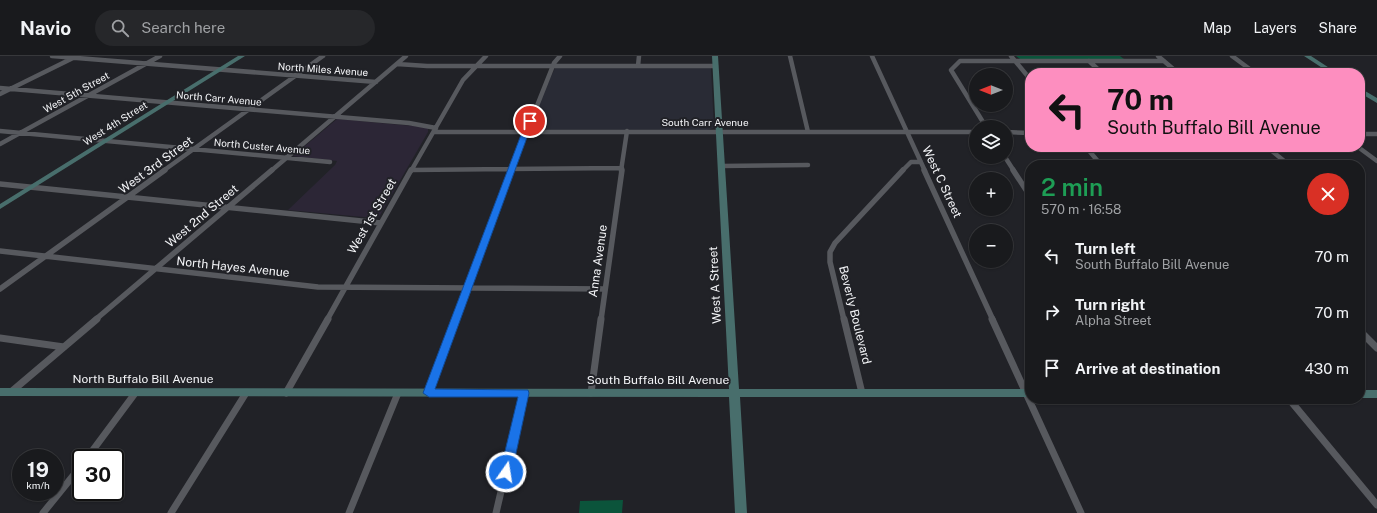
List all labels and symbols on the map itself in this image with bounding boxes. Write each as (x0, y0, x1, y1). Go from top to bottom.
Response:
street label: North Miles Avenue (277, 60, 369, 78)
north arrow (969, 68, 1013, 112)
street label: West 5th Street (41, 69, 111, 115)
street label: North Carr Avenue (176, 88, 263, 108)
street label: West 4th Street (81, 98, 149, 148)
pin (513, 104, 547, 138)
street label: South Carr Avenue (661, 116, 749, 128)
street label: West 3rd Street (116, 133, 196, 197)
street label: North Custer Avenue (213, 136, 311, 156)
street label: West C Street (919, 144, 965, 220)
street label: West 1st Street (345, 176, 399, 256)
street label: West 2nd Street (163, 181, 241, 250)
street label: Anna Avenue (586, 224, 610, 298)
street label: West A Street (706, 246, 724, 324)
street label: North Hayes Avenue (176, 254, 290, 280)
street label: Beverly Boulevard (836, 264, 874, 366)
street label: North Buffalo Bill Avenue (73, 372, 214, 386)
street label: South Buffalo Bill Avenue (587, 373, 729, 387)
speed limit sign: 30 (72, 449, 124, 501)
position arrow (485, 451, 527, 493)

